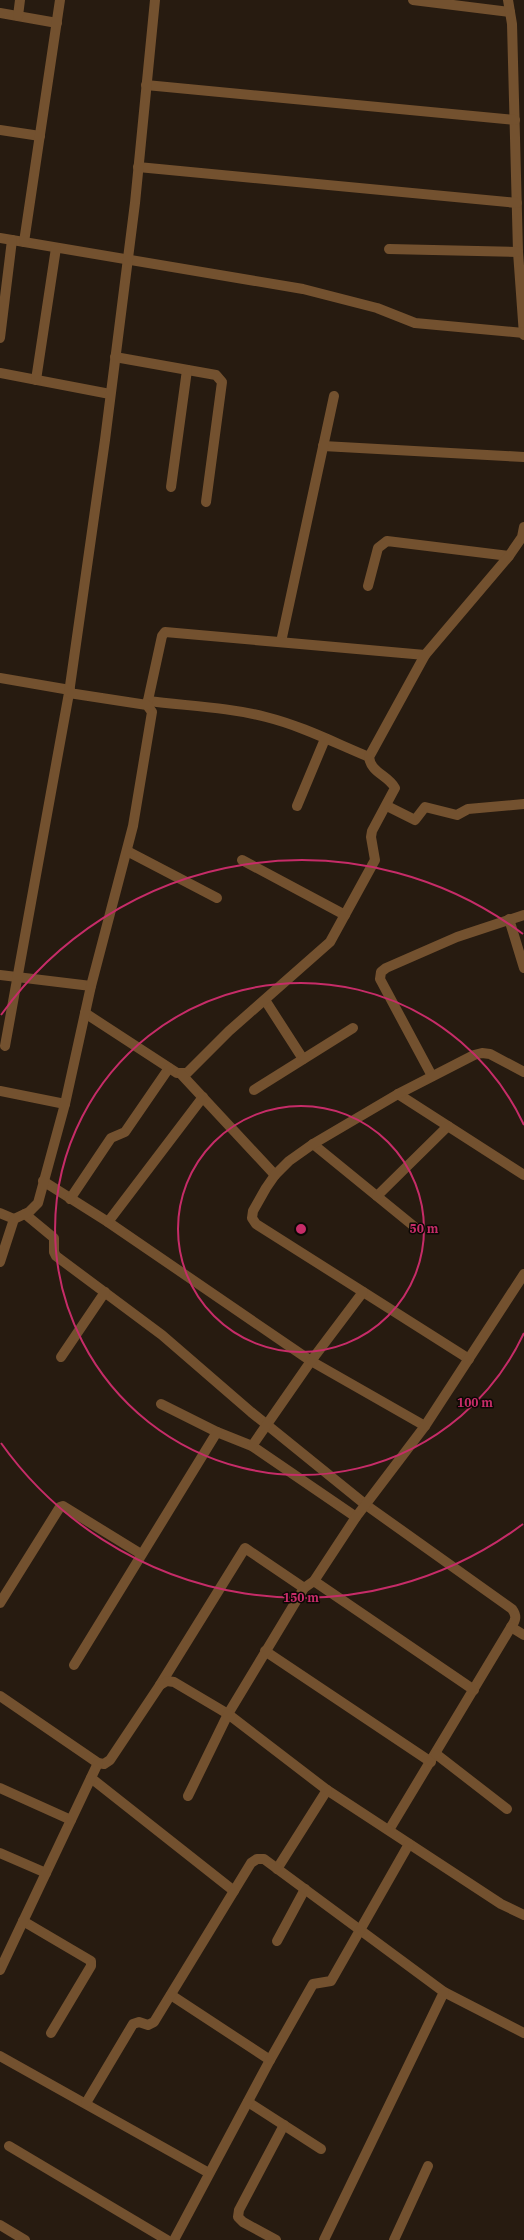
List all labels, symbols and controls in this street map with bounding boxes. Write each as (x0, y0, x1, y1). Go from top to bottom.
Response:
text: 50 m (410, 1221, 439, 1236)
centre of rings (294, 1222, 308, 1236)
text: 100 m (457, 1395, 493, 1410)
text: 150 m (283, 1590, 319, 1605)

